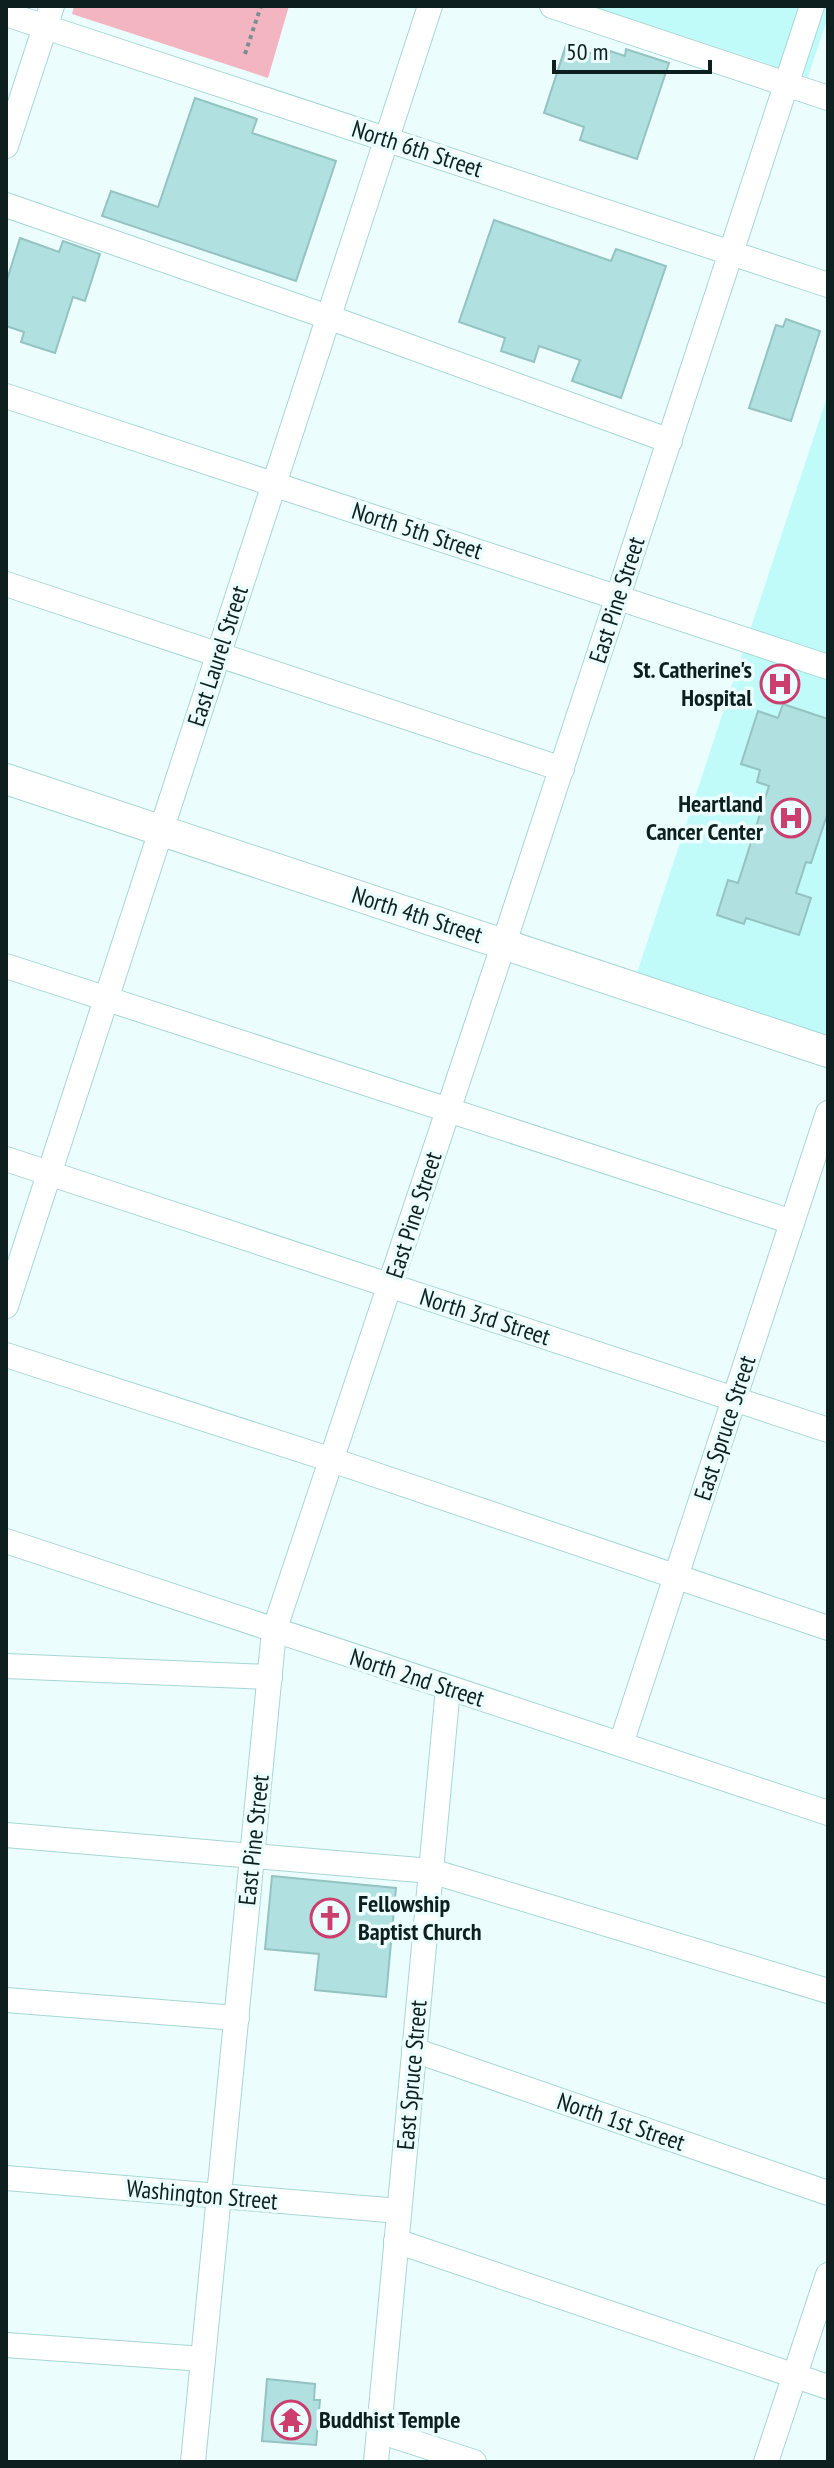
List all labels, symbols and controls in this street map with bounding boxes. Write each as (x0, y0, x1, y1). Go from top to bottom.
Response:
scale bar (554, 24, 710, 74)
text: 50 m (566, 36, 608, 67)
street label: North 6th Street (348, 113, 487, 184)
street label: North 5th Street (348, 495, 487, 566)
street label: East Pine Street (582, 532, 652, 667)
street label: East Laurel Street (180, 581, 255, 730)
place label: St. Catherine's Hospital (633, 654, 752, 713)
hospital icon: St. Catherine's Hospital (759, 663, 801, 705)
place label: Heartland Cancer Center (646, 788, 764, 847)
hospital icon: Heartland Cancer Center (770, 797, 812, 839)
street label: North 4th Street (348, 879, 487, 950)
street label: East Pine Street (379, 1147, 449, 1282)
street label: North 3rd Street (416, 1281, 555, 1352)
street label: East Spruce Street (687, 1351, 763, 1504)
street label: North 2nd Street (346, 1641, 489, 1714)
street label: East Pine Street (231, 1773, 276, 1907)
place label: Fellowship Baptist Church (358, 1888, 481, 1947)
church icon: Fellowship Baptist Church (309, 1897, 351, 1939)
street label: East Spruce Street (390, 1998, 434, 2151)
street label: North 1st Street (553, 2085, 689, 2158)
street label: Washington Street (125, 2172, 279, 2217)
temple icon: Buddhist Temple (270, 2399, 312, 2441)
place label: Buddhist Temple (319, 2404, 460, 2435)

